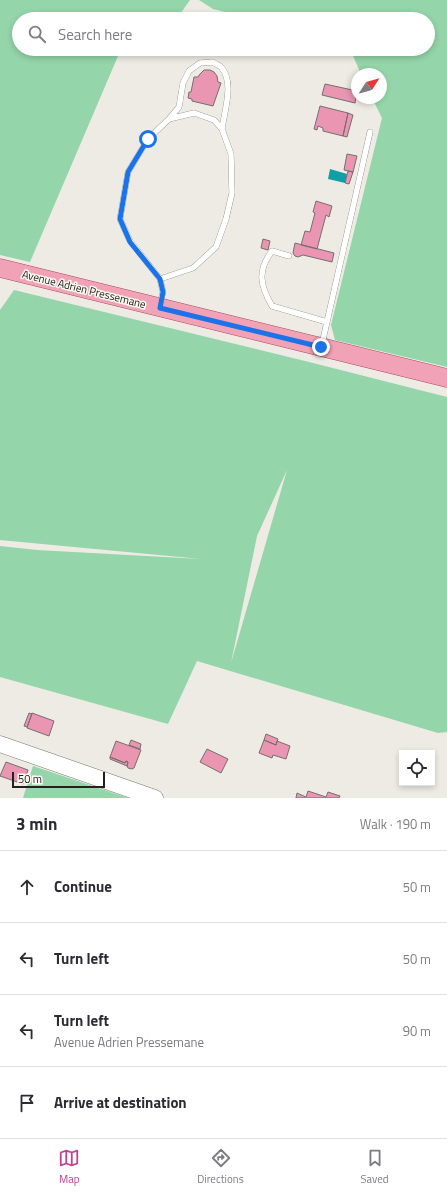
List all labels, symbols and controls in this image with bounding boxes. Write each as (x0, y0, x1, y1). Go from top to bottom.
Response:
search box (12, 12, 435, 56)
icon: search (26, 23, 48, 45)
text: Search here (58, 23, 132, 46)
north arrow (351, 68, 387, 104)
route start (139, 130, 157, 148)
street label: Avenue Adrien Pressemane (20, 266, 148, 312)
route end (312, 338, 330, 356)
map controls (399, 750, 435, 786)
button: locate (399, 750, 435, 786)
scale bar (12, 770, 105, 789)
text: 50 m (18, 771, 42, 787)
text: 3 min (16, 811, 57, 837)
text: Walk · 190 m (360, 814, 431, 834)
text: Continue (54, 875, 112, 898)
icon: ahead (16, 876, 38, 898)
text: 50 m (403, 877, 431, 897)
text: Turn left (54, 947, 109, 970)
icon: left (16, 948, 38, 970)
text: 50 m (403, 949, 431, 969)
text: Turn left (54, 1009, 109, 1032)
icon: left (16, 1020, 38, 1042)
text: 90 m (403, 1021, 431, 1041)
text: Avenue Adrien Pressemane (54, 1032, 204, 1052)
text: Arrive at destination (54, 1091, 187, 1114)
icon: arrive (16, 1092, 38, 1114)
tab: Map (58, 1147, 80, 1187)
tab: Directions (197, 1147, 244, 1187)
tab: Saved (361, 1147, 389, 1187)

